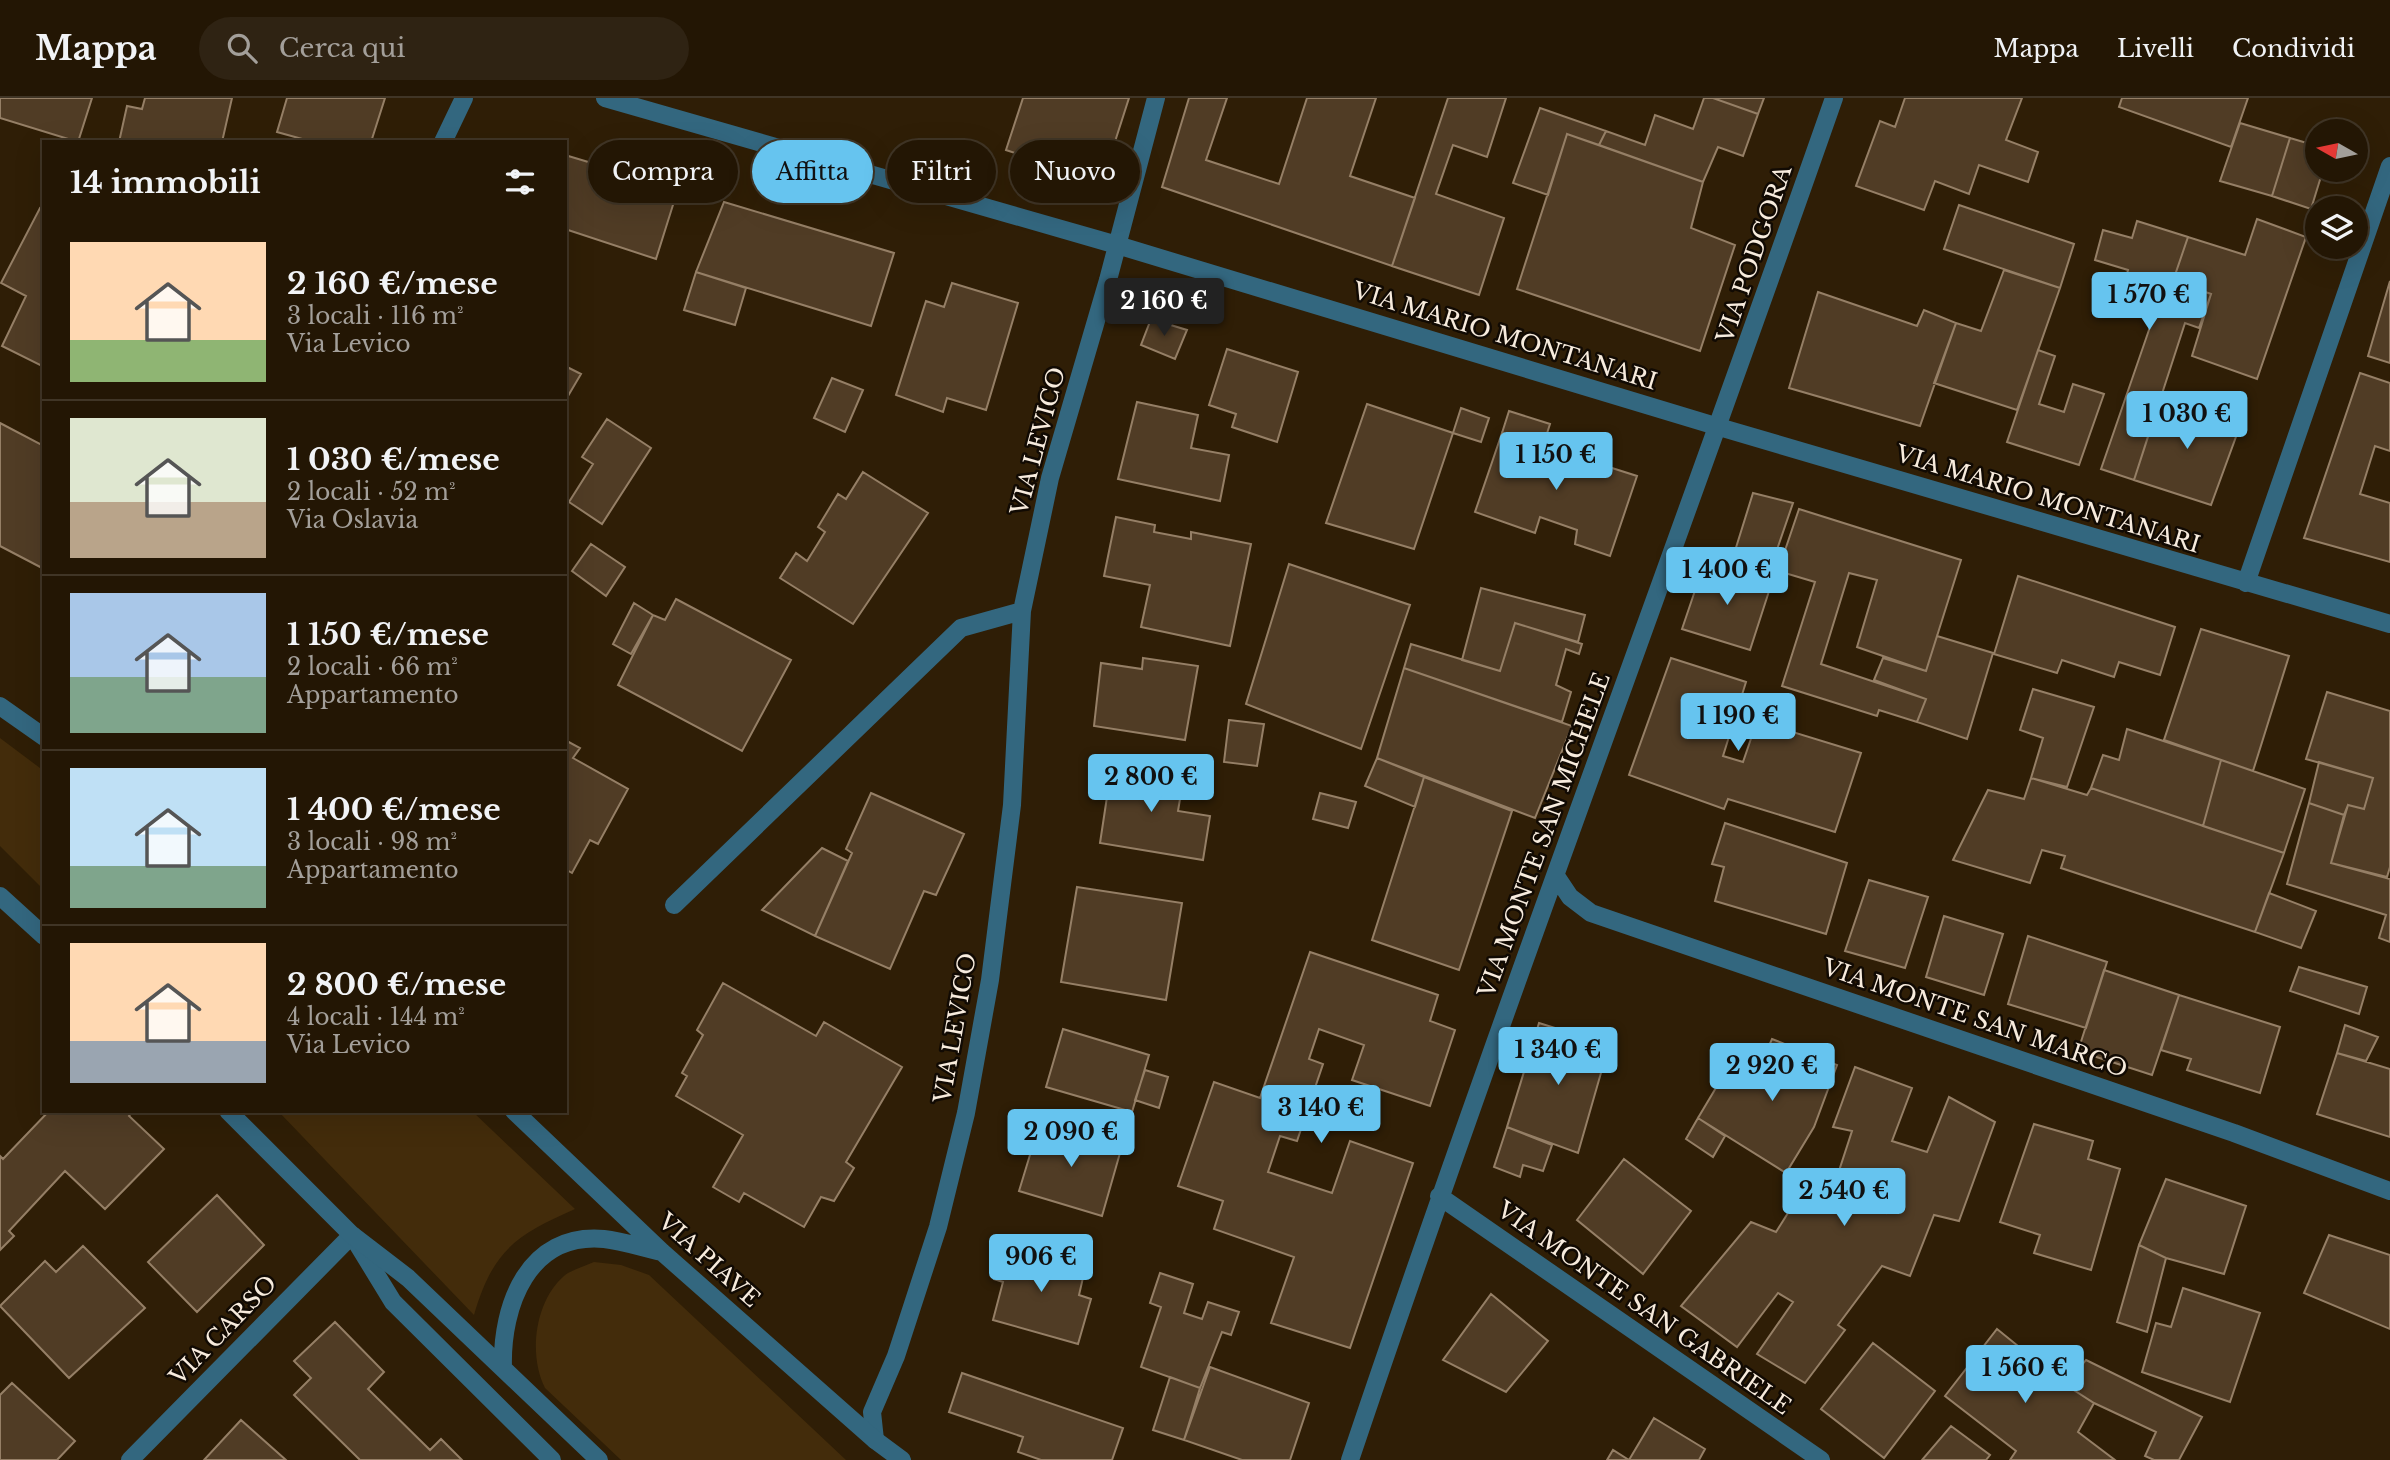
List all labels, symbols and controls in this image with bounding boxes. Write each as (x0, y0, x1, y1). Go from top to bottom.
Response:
search box (199, 17, 689, 80)
text: Mappa (35, 28, 157, 69)
icon: search (223, 29, 261, 67)
text: Cerca qui (279, 32, 405, 64)
text: Mappa (1994, 34, 2079, 63)
text: Livelli (2117, 34, 2194, 63)
text: Condividi (2232, 34, 2355, 63)
north arrow (2305, 119, 2368, 182)
map controls (2305, 119, 2368, 259)
chip: Compra (588, 140, 738, 203)
chip: Affitta (752, 140, 873, 203)
chip: Filtri (887, 140, 996, 203)
chip: Nuovo (1010, 140, 1140, 203)
street label: VIA PODGORA (1710, 160, 1798, 347)
icon: filters (501, 163, 539, 201)
text: 14 immobili (70, 164, 261, 201)
button: layers (2305, 196, 2368, 259)
text: 2 160 €/mese (287, 265, 498, 302)
icon: home (126, 270, 210, 354)
pin: 1 570 € (2084, 272, 2214, 332)
street label: VIA MARIO MONTANARI (1348, 276, 1661, 396)
pin: 2 160 € (1099, 278, 1229, 338)
text: 1 570 € (2108, 281, 2190, 309)
text: 2 160 € (1120, 287, 1208, 315)
text: 3 locali · 116 m² (287, 302, 464, 330)
text: Via Levico (287, 330, 411, 358)
street label: VIA LEVICO (1005, 364, 1071, 519)
pin: 1 030 € (2122, 392, 2252, 451)
text: 1 030 € (2142, 400, 2232, 428)
pin: 1 150 € (1491, 432, 1621, 492)
street label: VIA MARIO MONTANARI (1891, 439, 2204, 559)
text: 1 030 €/mese (287, 441, 500, 478)
text: 1 150 € (1516, 441, 1596, 469)
icon: home (126, 446, 210, 530)
text: 2 locali · 52 m² (287, 478, 456, 506)
text: Via Oslavia (287, 506, 418, 534)
pin: 1 400 € (1662, 547, 1792, 607)
text: 1 400 € (1682, 556, 1772, 584)
text: 1 150 €/mese (287, 616, 489, 653)
icon: home (126, 621, 210, 705)
text: 2 locali · 66 m² (287, 653, 458, 681)
street label: VIA MONTE SAN MICHELE (1472, 669, 1616, 1002)
text: Appartamento (287, 681, 459, 709)
pin: 1 190 € (1673, 694, 1803, 753)
text: 1 190 € (1697, 702, 1779, 730)
pin: 2 800 € (1086, 754, 1216, 814)
text: 2 800 € (1104, 763, 1198, 791)
text: 1 400 €/mese (287, 791, 501, 828)
icon: home (126, 796, 210, 880)
text: 3 locali · 98 m² (287, 828, 457, 856)
text: Appartamento (287, 856, 459, 884)
street label: VIA LEVICO (928, 951, 982, 1106)
street label: VIA MONTE SAN MARCO (1818, 952, 2131, 1083)
text: 2 800 €/mese (287, 966, 506, 1003)
icon: home (126, 971, 210, 1055)
text: 4 locali · 144 m² (287, 1003, 465, 1031)
pin: 1 340 € (1493, 1028, 1623, 1087)
text: Via Levico (287, 1031, 411, 1059)
text: 1 340 € (1514, 1036, 1602, 1064)
pin: 2 920 € (1707, 1044, 1837, 1103)
text: 2 920 € (1726, 1052, 1818, 1080)
pin: 3 140 € (1256, 1086, 1386, 1145)
text: 3 140 € (1277, 1094, 1365, 1122)
pin: 2 090 € (1006, 1110, 1136, 1169)
text: 2 090 € (1024, 1118, 1118, 1146)
pin: 2 540 € (1779, 1168, 1909, 1228)
text: 2 540 € (1798, 1177, 1890, 1205)
street label: VIA MONTE SAN GABRIELE (1491, 1195, 1796, 1420)
street label: VIA PIAVE (652, 1206, 766, 1313)
pin: 906 € (992, 1234, 1090, 1294)
text: 906 € (1005, 1243, 1077, 1271)
street label: VIA CARSO (163, 1269, 282, 1391)
pin: 1 560 € (1960, 1346, 2090, 1405)
text: 1 560 € (1982, 1354, 2068, 1382)

